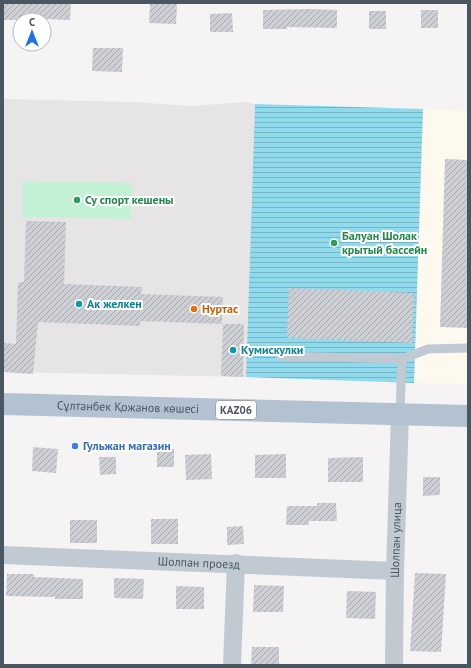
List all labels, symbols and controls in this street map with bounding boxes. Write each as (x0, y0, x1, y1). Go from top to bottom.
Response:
north arrow (12, 12, 52, 52)
text: С (29, 15, 35, 29)
place label: Су спорт кешены (85, 192, 174, 207)
marker: Су спорт кешены (72, 195, 82, 205)
place label: Балуан Шолак крытый бассейн (342, 228, 427, 257)
marker: Балуан Шолак крытый бассейн (329, 238, 339, 248)
place label: Ак желкен (87, 296, 142, 311)
marker: Ак желкен (74, 299, 84, 309)
place label: Нуртас (202, 301, 238, 316)
marker: Нуртас (189, 304, 199, 314)
place label: Кумискулки (241, 342, 303, 357)
marker: Кумискулки (228, 345, 238, 355)
street label: Сұлтанбек Қожанов көшесі (57, 397, 199, 416)
road number: KАZ06 (216, 401, 256, 419)
place label: Гульжан магазин (83, 438, 171, 453)
marker: Гульжан магазин (70, 441, 80, 451)
street label: Шолпан улица (387, 502, 404, 578)
street label: Шолпан проезд (157, 553, 241, 572)

